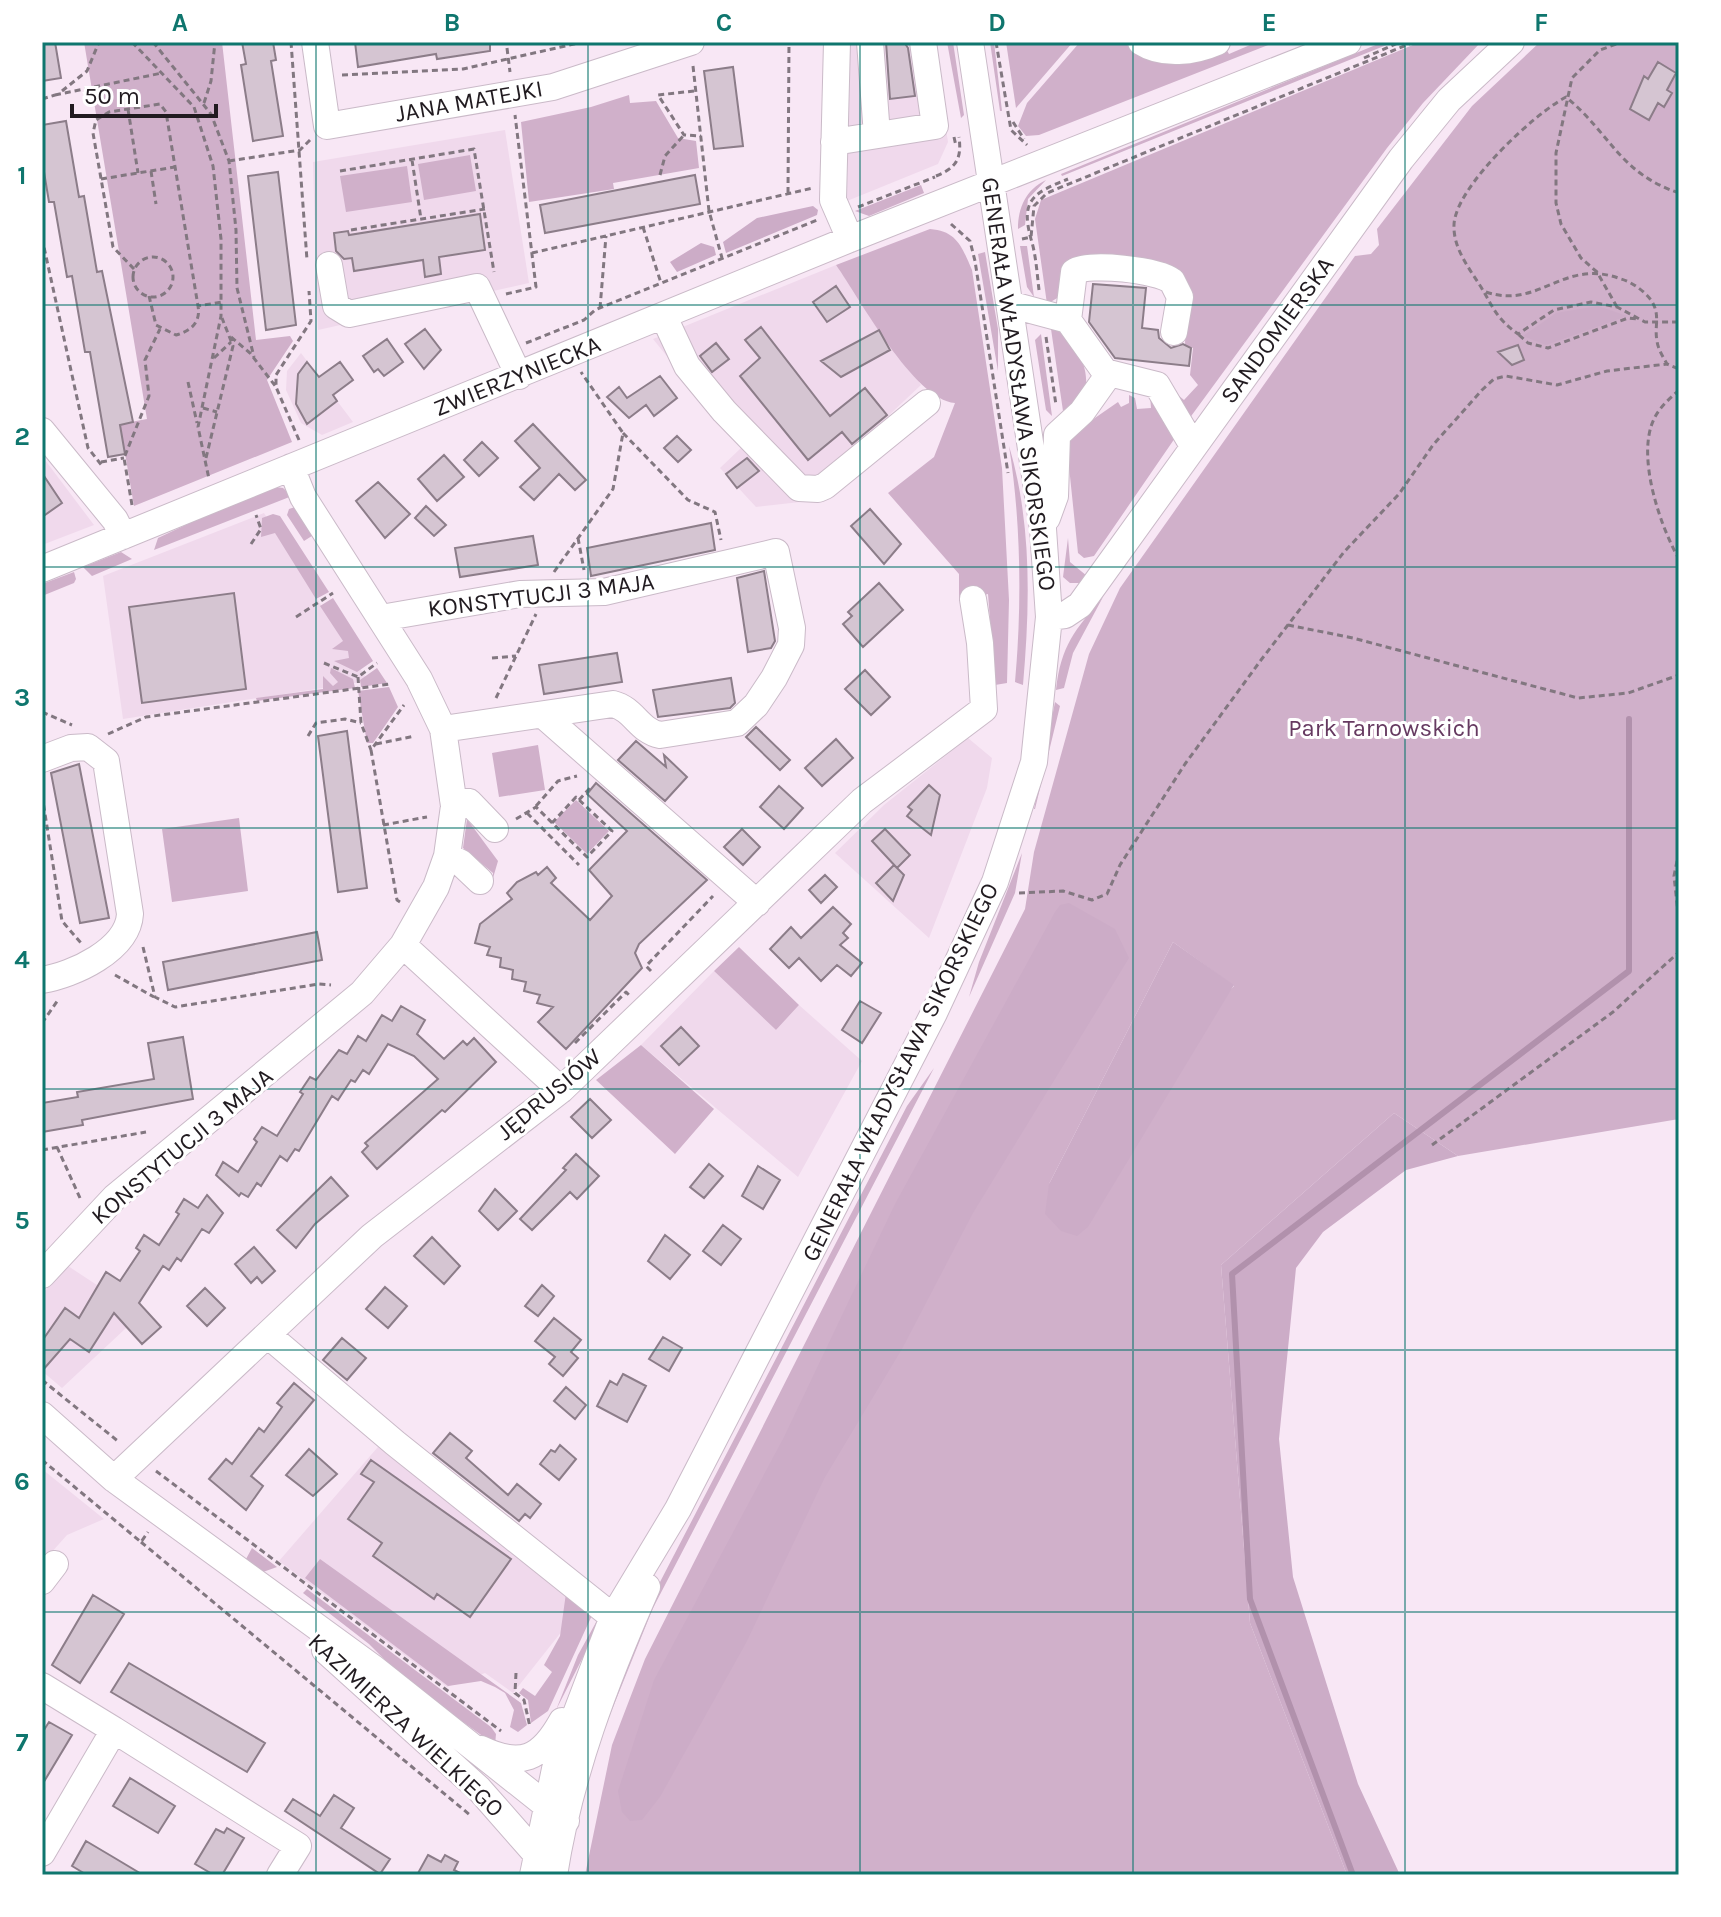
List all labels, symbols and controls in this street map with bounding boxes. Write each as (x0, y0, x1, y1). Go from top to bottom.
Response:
text: A (172, 7, 188, 38)
text: B (444, 7, 460, 38)
text: C (716, 7, 732, 38)
text: D (988, 7, 1006, 38)
text: E (1261, 7, 1277, 38)
text: F (1534, 7, 1548, 38)
scale bar (72, 68, 216, 118)
street label: JANA MATEJKI (393, 74, 545, 128)
text: 50 m (84, 82, 140, 110)
text: 1 (17, 160, 27, 191)
street label: GENERAŁA WŁADYSŁAWA SIKORSKIEGO (976, 175, 1062, 593)
street label: SANDOMIERSKA (1214, 251, 1340, 409)
street label: ZWIERZYNIECKA (429, 330, 605, 422)
text: 2 (14, 421, 30, 452)
street label: KONSTYTUCJI 3 MAJA (426, 567, 656, 623)
text: 3 (14, 682, 30, 713)
park label: Park Tarnowskich (1288, 714, 1480, 742)
street label: GENERAŁA WŁADYSŁAWA SIKORSKIEGO (796, 878, 1004, 1266)
text: 4 (14, 944, 30, 975)
street label: JĘDRUSIÓW (491, 1042, 607, 1146)
street label: KONSTYTUCJI 3 MAJA (86, 1062, 279, 1230)
text: 5 (14, 1205, 30, 1236)
text: 6 (14, 1466, 30, 1497)
street label: KAZIMIERZA WIELKIEGO (303, 1627, 509, 1823)
text: 7 (16, 1727, 29, 1758)

